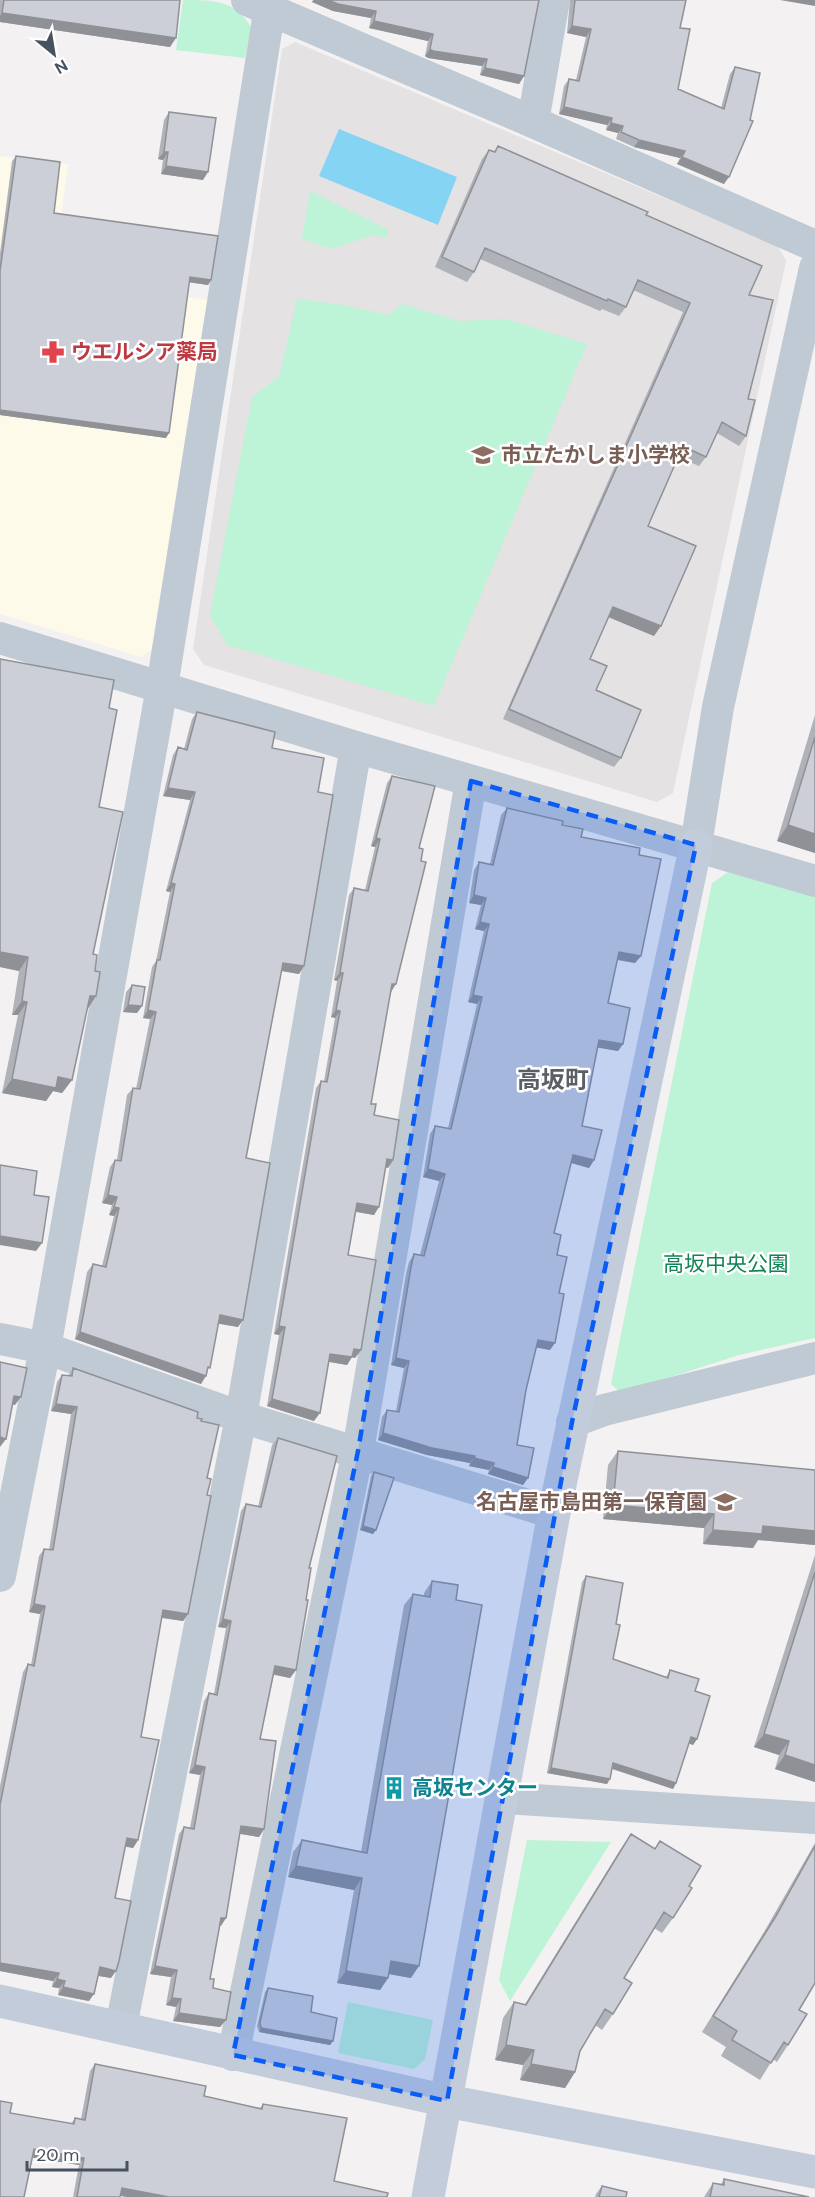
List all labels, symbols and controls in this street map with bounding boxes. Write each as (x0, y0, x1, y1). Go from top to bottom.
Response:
north arrow (24, 24, 84, 84)
text: N (51, 55, 72, 79)
place label: ウエルシア薬局 (71, 338, 218, 366)
pharmacy icon: ウエルシア薬局 (40, 339, 66, 365)
place label: 市立たかしま小学校 (501, 441, 690, 469)
school or university icon: 市立たかしま小学校 (470, 442, 496, 468)
district label: 高坂町 (517, 1064, 589, 1095)
park label: 高坂中央公園 (663, 1250, 789, 1278)
place label: 名古屋市島田第一保育園 (476, 1488, 707, 1516)
school or university icon: 名古屋市島田第一保育園 (712, 1489, 738, 1515)
place label: 高坂センター (412, 1774, 538, 1802)
building icon: 高坂センター (381, 1775, 407, 1801)
scale bar (27, 2134, 128, 2172)
text: 20 m (36, 2143, 79, 2167)

